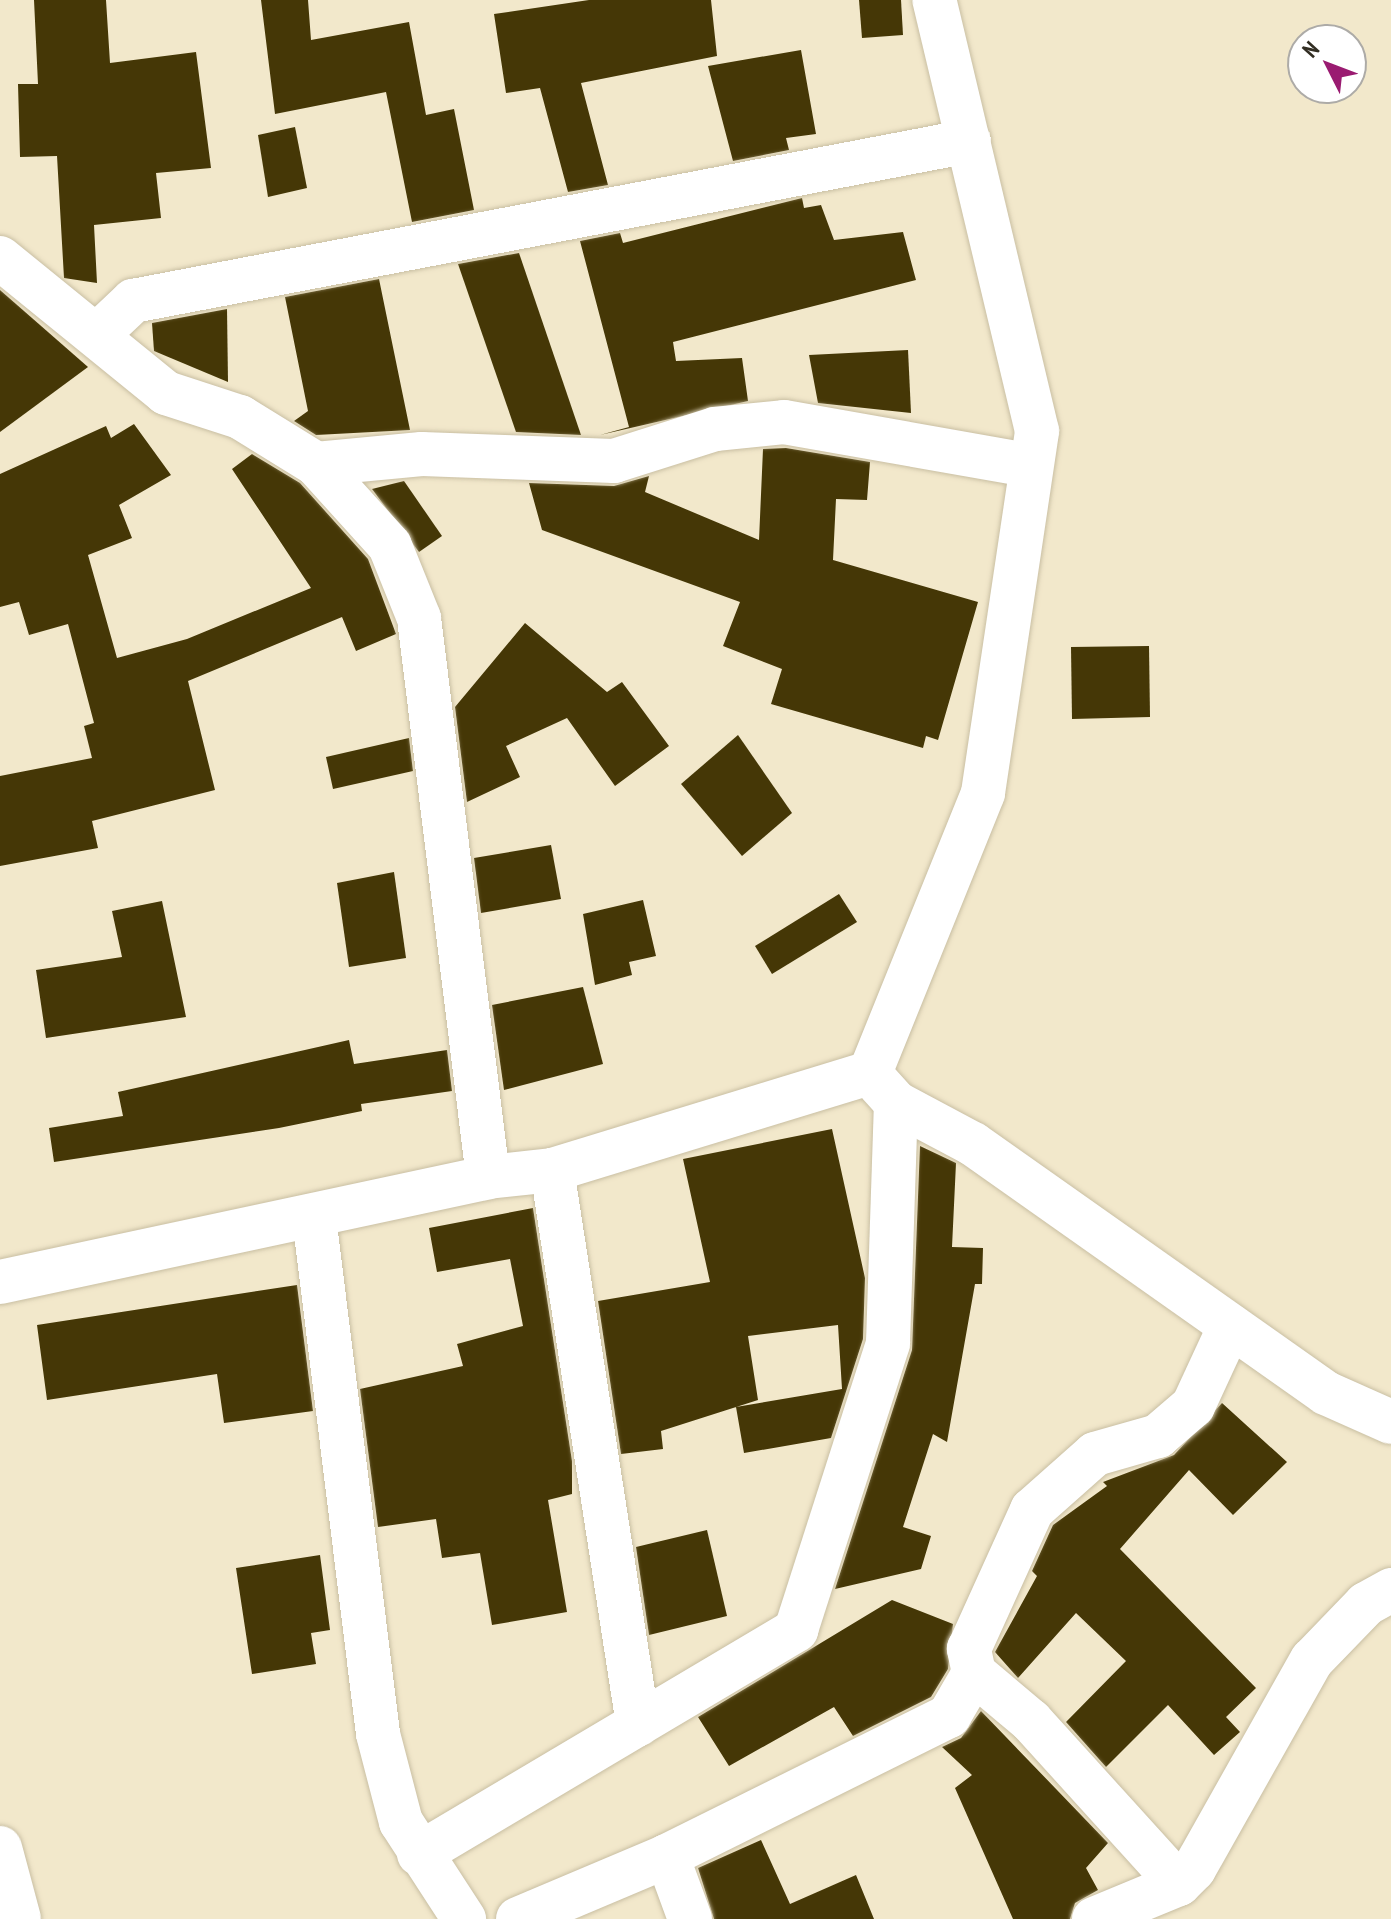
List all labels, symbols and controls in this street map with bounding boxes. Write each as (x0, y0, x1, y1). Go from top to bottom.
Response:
north arrow (1287, 24, 1367, 104)
text: N (1296, 35, 1325, 63)

